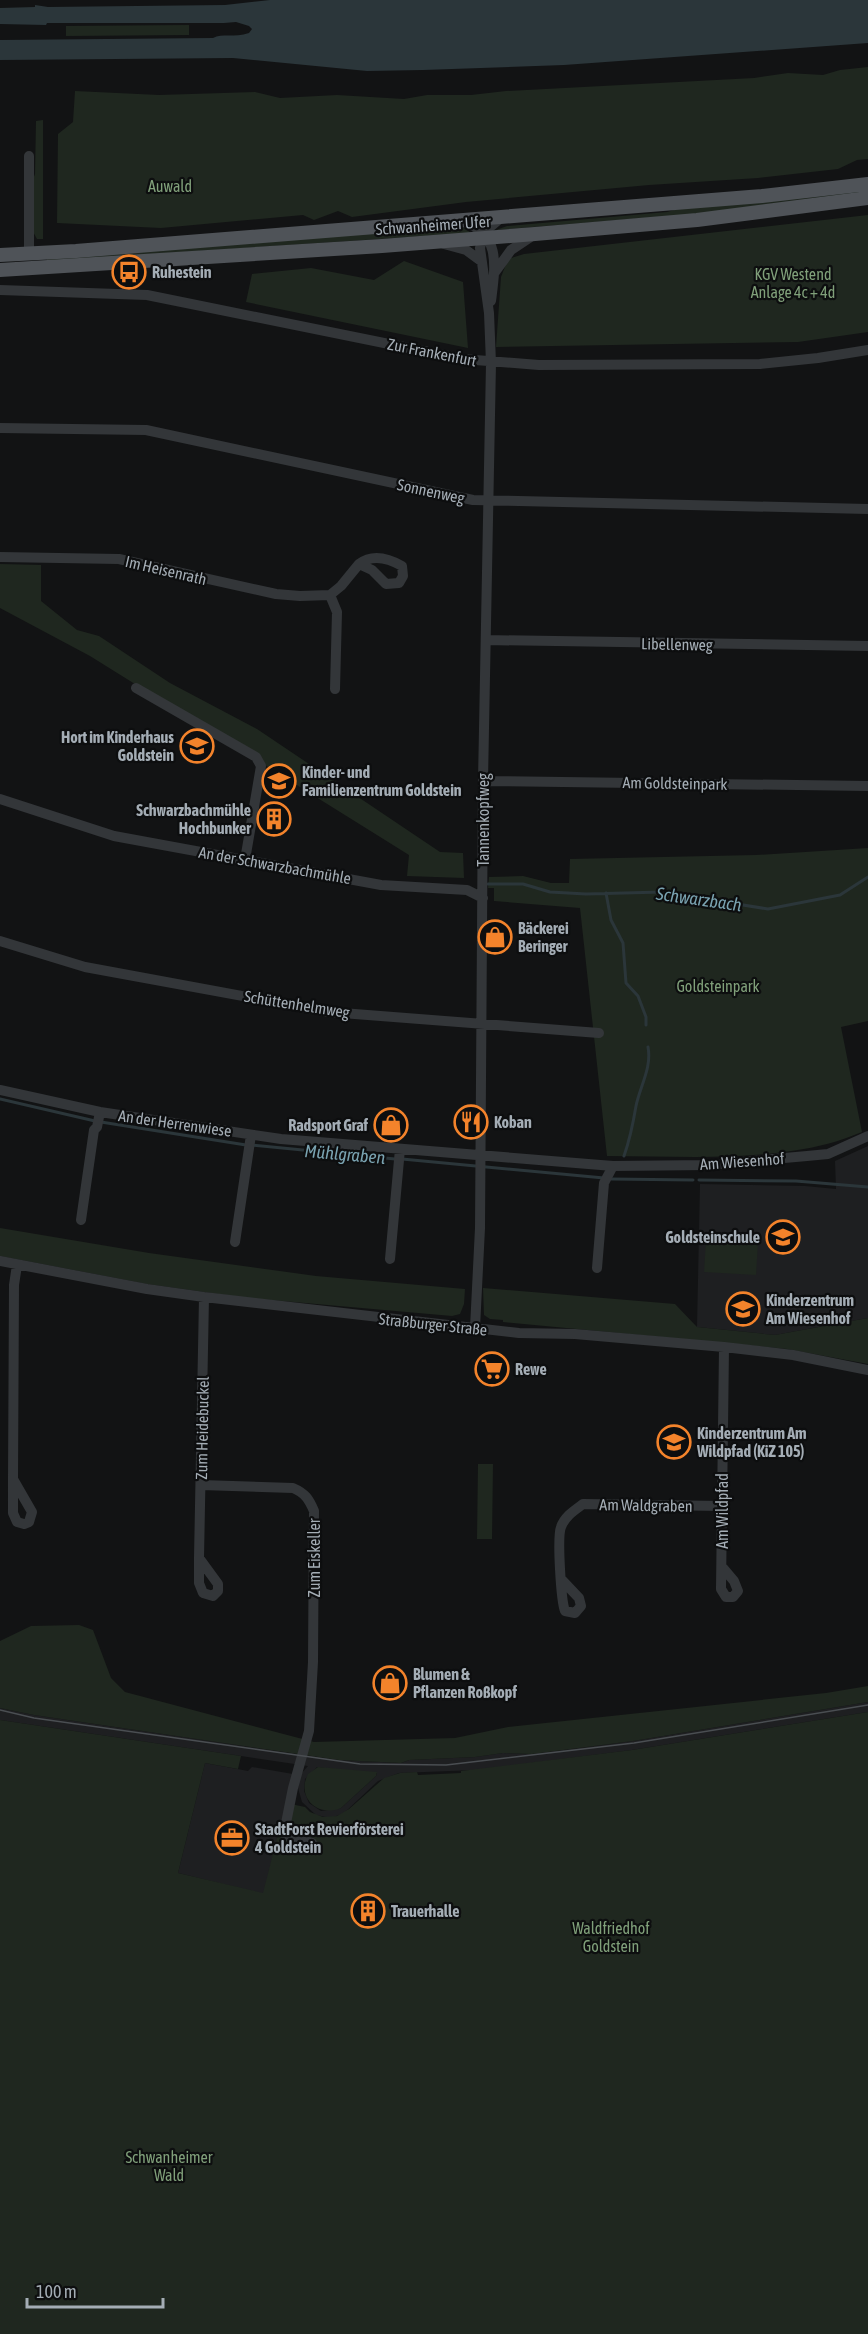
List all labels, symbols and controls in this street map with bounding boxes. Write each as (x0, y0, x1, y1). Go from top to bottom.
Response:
park label: Auwald (148, 177, 192, 195)
street label: Schwanheimer Ufer (375, 212, 491, 238)
bus stop icon: Ruhestein (111, 254, 147, 290)
place label: Ruhestein (152, 263, 212, 281)
park label: KGV Westend Anlage 4c + 4d (751, 265, 835, 302)
street label: Zur Frankenfurt (386, 335, 479, 370)
street label: Sonnenweg (396, 475, 466, 508)
street label: Im Heisenrath (124, 552, 208, 588)
street label: Libellenweg (641, 634, 713, 655)
place label: Hort im Kinderhaus Goldstein (61, 728, 174, 764)
school or university icon: Hort im Kinderhaus Goldstein (179, 728, 215, 764)
school or university icon: Kinder- und Familienzentrum Goldstein (261, 763, 297, 799)
place label: Kinder- und Familienzentrum Goldstein (302, 763, 462, 799)
street label: Tannenkopfweg (474, 773, 493, 867)
street label: Am Goldsteinpark (622, 773, 728, 794)
place label: Schwarzbachmühle Hochbunker (136, 801, 251, 837)
building icon: Schwarzbachmühle Hochbunker (256, 801, 292, 837)
street label: An der Schwarzbachmühle (197, 843, 353, 887)
water label: Schwarzbach (654, 882, 743, 915)
shop icon: Bäckerei Beringer (477, 919, 513, 955)
place label: Bäckerei Beringer (518, 919, 569, 955)
park label: Goldsteinpark (676, 977, 760, 996)
street label: Schüttenhelmweg (243, 987, 351, 1022)
restaurant icon: Koban (453, 1104, 489, 1140)
street label: An der Herrenwiese (117, 1106, 233, 1140)
shop icon: Radsport Graf (373, 1107, 409, 1143)
place label: Koban (494, 1113, 532, 1131)
place label: Radsport Graf (288, 1116, 369, 1134)
water label: Mühlgraben (304, 1140, 387, 1168)
street label: Am Wiesenhof (699, 1149, 785, 1173)
school or university icon: Goldsteinschule (765, 1219, 801, 1255)
place label: Goldsteinschule (665, 1228, 760, 1246)
school or university icon: Kinderzentrum Am Wiesenhof (725, 1291, 761, 1327)
place label: Kinderzentrum Am Wiesenhof (765, 1291, 854, 1327)
street label: Straßburger Straße (378, 1309, 488, 1340)
supermarket icon: Rewe (474, 1351, 510, 1387)
place label: Rewe (515, 1360, 547, 1378)
street label: Zum Heidebuckel (192, 1376, 212, 1480)
school or university icon: Kinderzentrum Am Wildpfad (KiZ 105) (656, 1424, 692, 1460)
place label: Kinderzentrum Am Wildpfad (KiZ 105) (696, 1424, 807, 1460)
street label: Am Wildpfad (713, 1473, 732, 1549)
street label: Am Waldgraben (599, 1495, 693, 1516)
street label: Zum Eiskeller (305, 1518, 323, 1598)
shop icon: Blumen & Pflanzen Roßkopf (372, 1665, 408, 1701)
place label: Blumen & Pflanzen Roßkopf (413, 1665, 517, 1701)
office icon: StadtForst Revierförsterei 4 Goldstein (214, 1820, 250, 1856)
place label: StadtForst Revierförsterei 4 Goldstein (254, 1820, 404, 1856)
building icon: Trauerhalle (350, 1893, 386, 1929)
place label: Trauerhalle (391, 1902, 459, 1920)
park label: Waldfriedhof Goldstein (572, 1919, 650, 1955)
park label: Schwanheimer Wald (125, 2148, 213, 2184)
scale bar (27, 2271, 164, 2309)
text: 100 m (36, 2281, 77, 2302)

